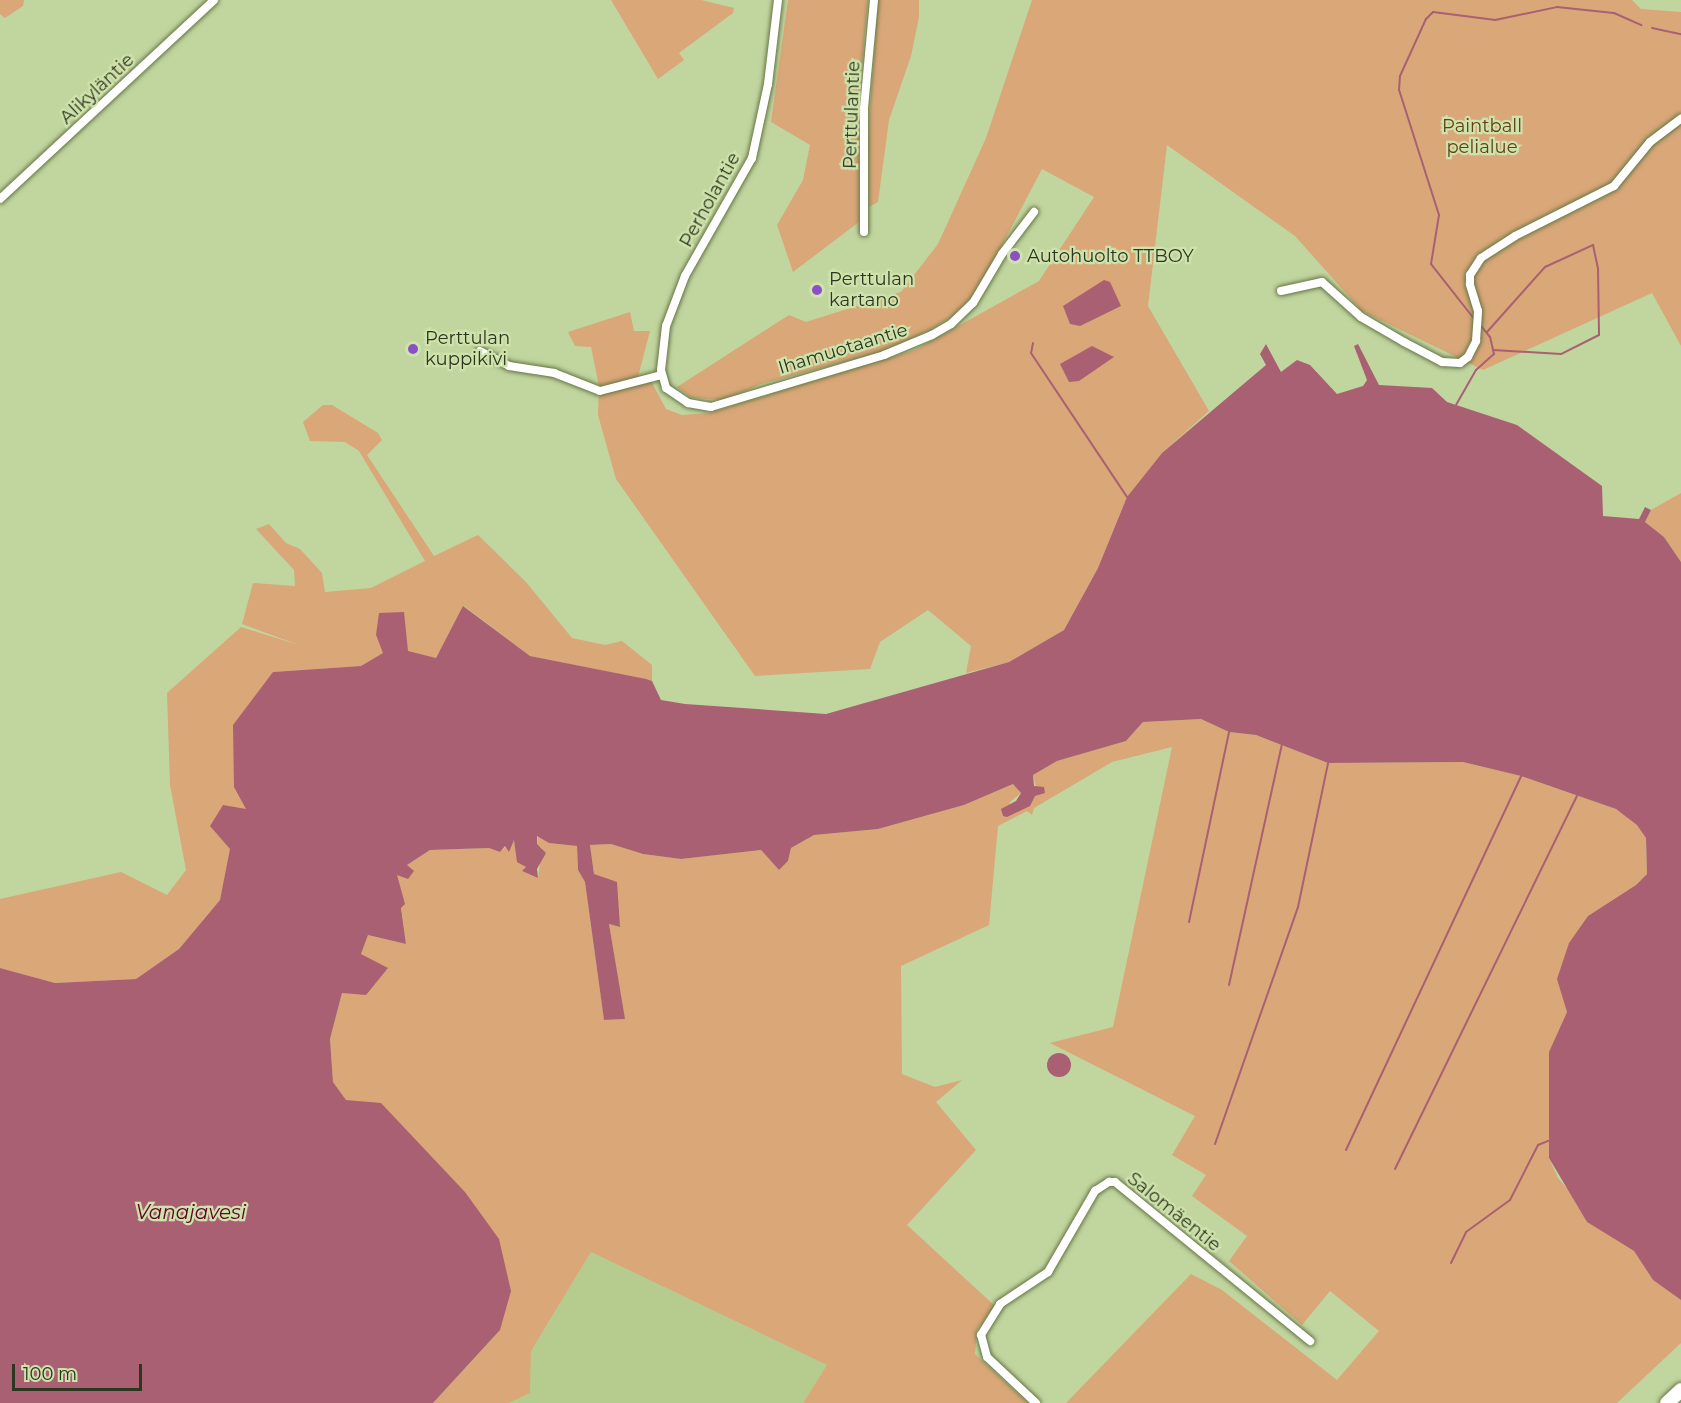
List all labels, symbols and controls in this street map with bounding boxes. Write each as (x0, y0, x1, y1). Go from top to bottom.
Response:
street label: Alikyläntie (56, 49, 138, 129)
street label: Perttulantie (839, 61, 865, 169)
park label: Paintball pelialue (1442, 116, 1522, 158)
street label: Perholantie (675, 149, 745, 251)
place label: Autohuolto TTBOY (1027, 245, 1194, 267)
marker: Autohuolto TTBOY (1008, 249, 1022, 263)
place label: Perttulan kartano (829, 269, 914, 312)
marker: Perttulan kartano (810, 283, 824, 297)
street label: Ihamuotaantie (776, 319, 910, 379)
place label: Perttulan kuppikivi (425, 328, 510, 370)
marker: Perttulan kuppikivi (406, 342, 420, 356)
street label: Salomäentie (1123, 1168, 1225, 1256)
water label: Vanajavesi (136, 1200, 246, 1224)
scale bar (15, 1352, 146, 1390)
text: 100 m (23, 1363, 77, 1385)

